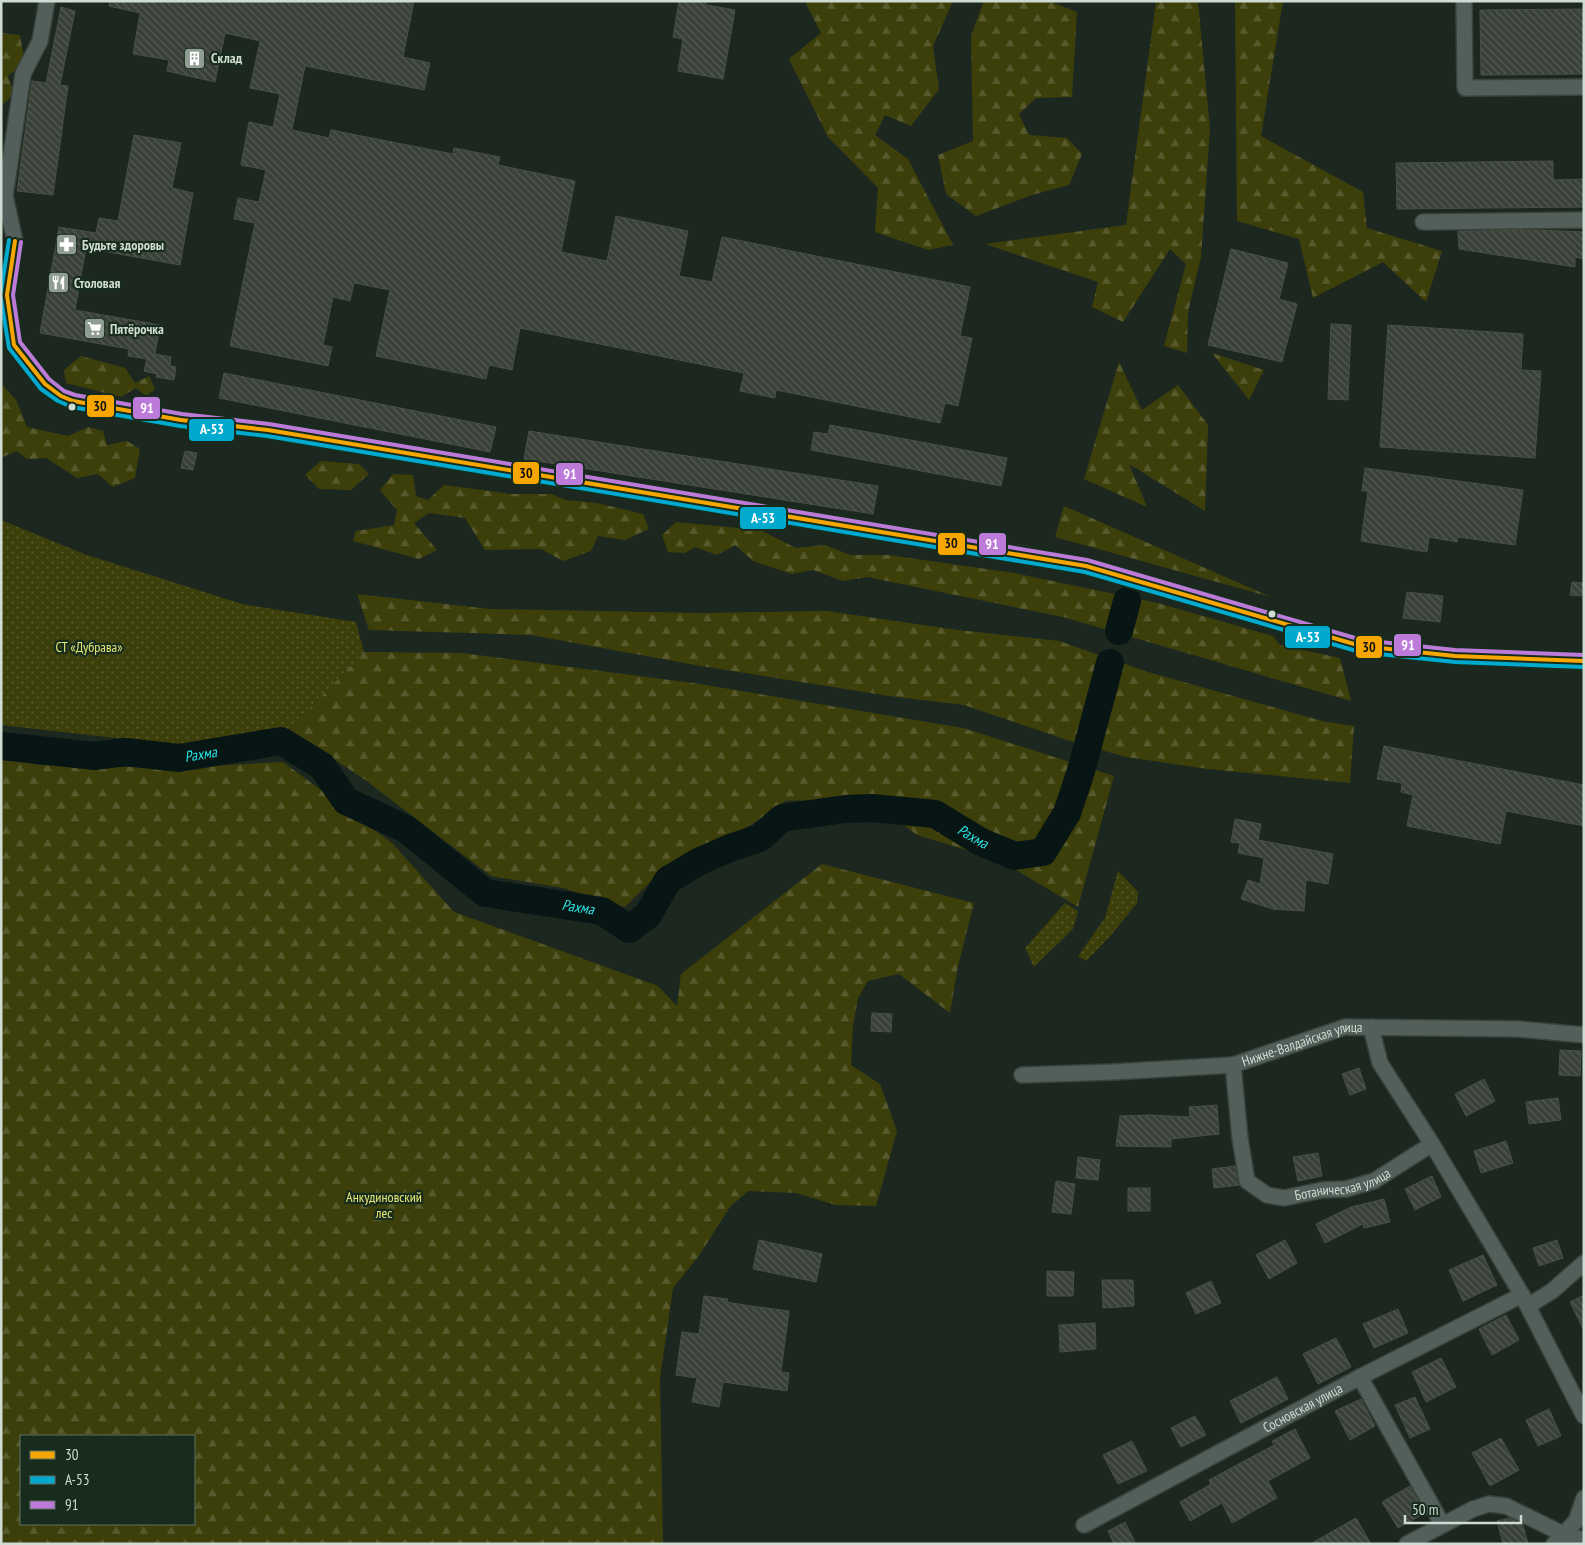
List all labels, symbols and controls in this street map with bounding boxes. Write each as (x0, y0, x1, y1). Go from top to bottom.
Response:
building icon: Склад (183, 46, 207, 70)
place label: Склад (211, 49, 242, 67)
pharmacy icon: Будьте здоровы (54, 233, 78, 257)
place label: Будьте здоровы (82, 236, 164, 254)
restaurant icon: Столовая (46, 271, 70, 295)
place label: Столовая (74, 274, 120, 292)
supermarket icon: Пятёрочка (82, 317, 106, 341)
place label: Пятёрочка (110, 320, 164, 338)
line badge: 30 (86, 394, 115, 418)
line badge: 91 (132, 396, 161, 420)
text: 30 (93, 397, 107, 415)
text: 91 (140, 399, 154, 417)
unlabelled marker (67, 402, 77, 412)
line badge: А-53 (188, 418, 235, 442)
text: А-53 (199, 420, 224, 438)
line badge: 30 (512, 461, 540, 485)
line badge: 91 (555, 462, 584, 486)
text: 30 (519, 464, 533, 482)
text: 91 (563, 465, 577, 483)
line badge: А-53 (739, 506, 787, 530)
text: А-53 (750, 509, 775, 527)
line badge: 30 (937, 532, 966, 556)
line badge: 91 (978, 532, 1007, 556)
text: 30 (944, 534, 958, 552)
text: 91 (985, 535, 999, 553)
unlabelled marker (1267, 609, 1277, 619)
line badge: А-53 (1284, 625, 1331, 649)
text: А-53 (1295, 628, 1320, 646)
line badge: 91 (1393, 633, 1422, 657)
line badge: 30 (1355, 635, 1383, 659)
text: 91 (1401, 636, 1415, 654)
park label: СТ «Дубрава» (55, 638, 123, 656)
text: 30 (1362, 638, 1376, 656)
water label: Рахма (183, 742, 219, 766)
water label: Рахма (954, 820, 992, 853)
water label: Рахма (561, 895, 597, 919)
street label: Нижне-Валдайская улица (1239, 1018, 1363, 1070)
street label: Ботаническая улица (1293, 1164, 1394, 1205)
park label: Анкудиновский лес (346, 1188, 422, 1222)
street label: Сосновская улица (1260, 1379, 1346, 1437)
legend (20, 1435, 195, 1525)
text: 30 (65, 1445, 79, 1464)
text: А-53 (65, 1470, 89, 1489)
scale bar (1405, 1492, 1521, 1524)
text: 91 (65, 1495, 79, 1514)
text: 50 m (1412, 1500, 1438, 1519)

